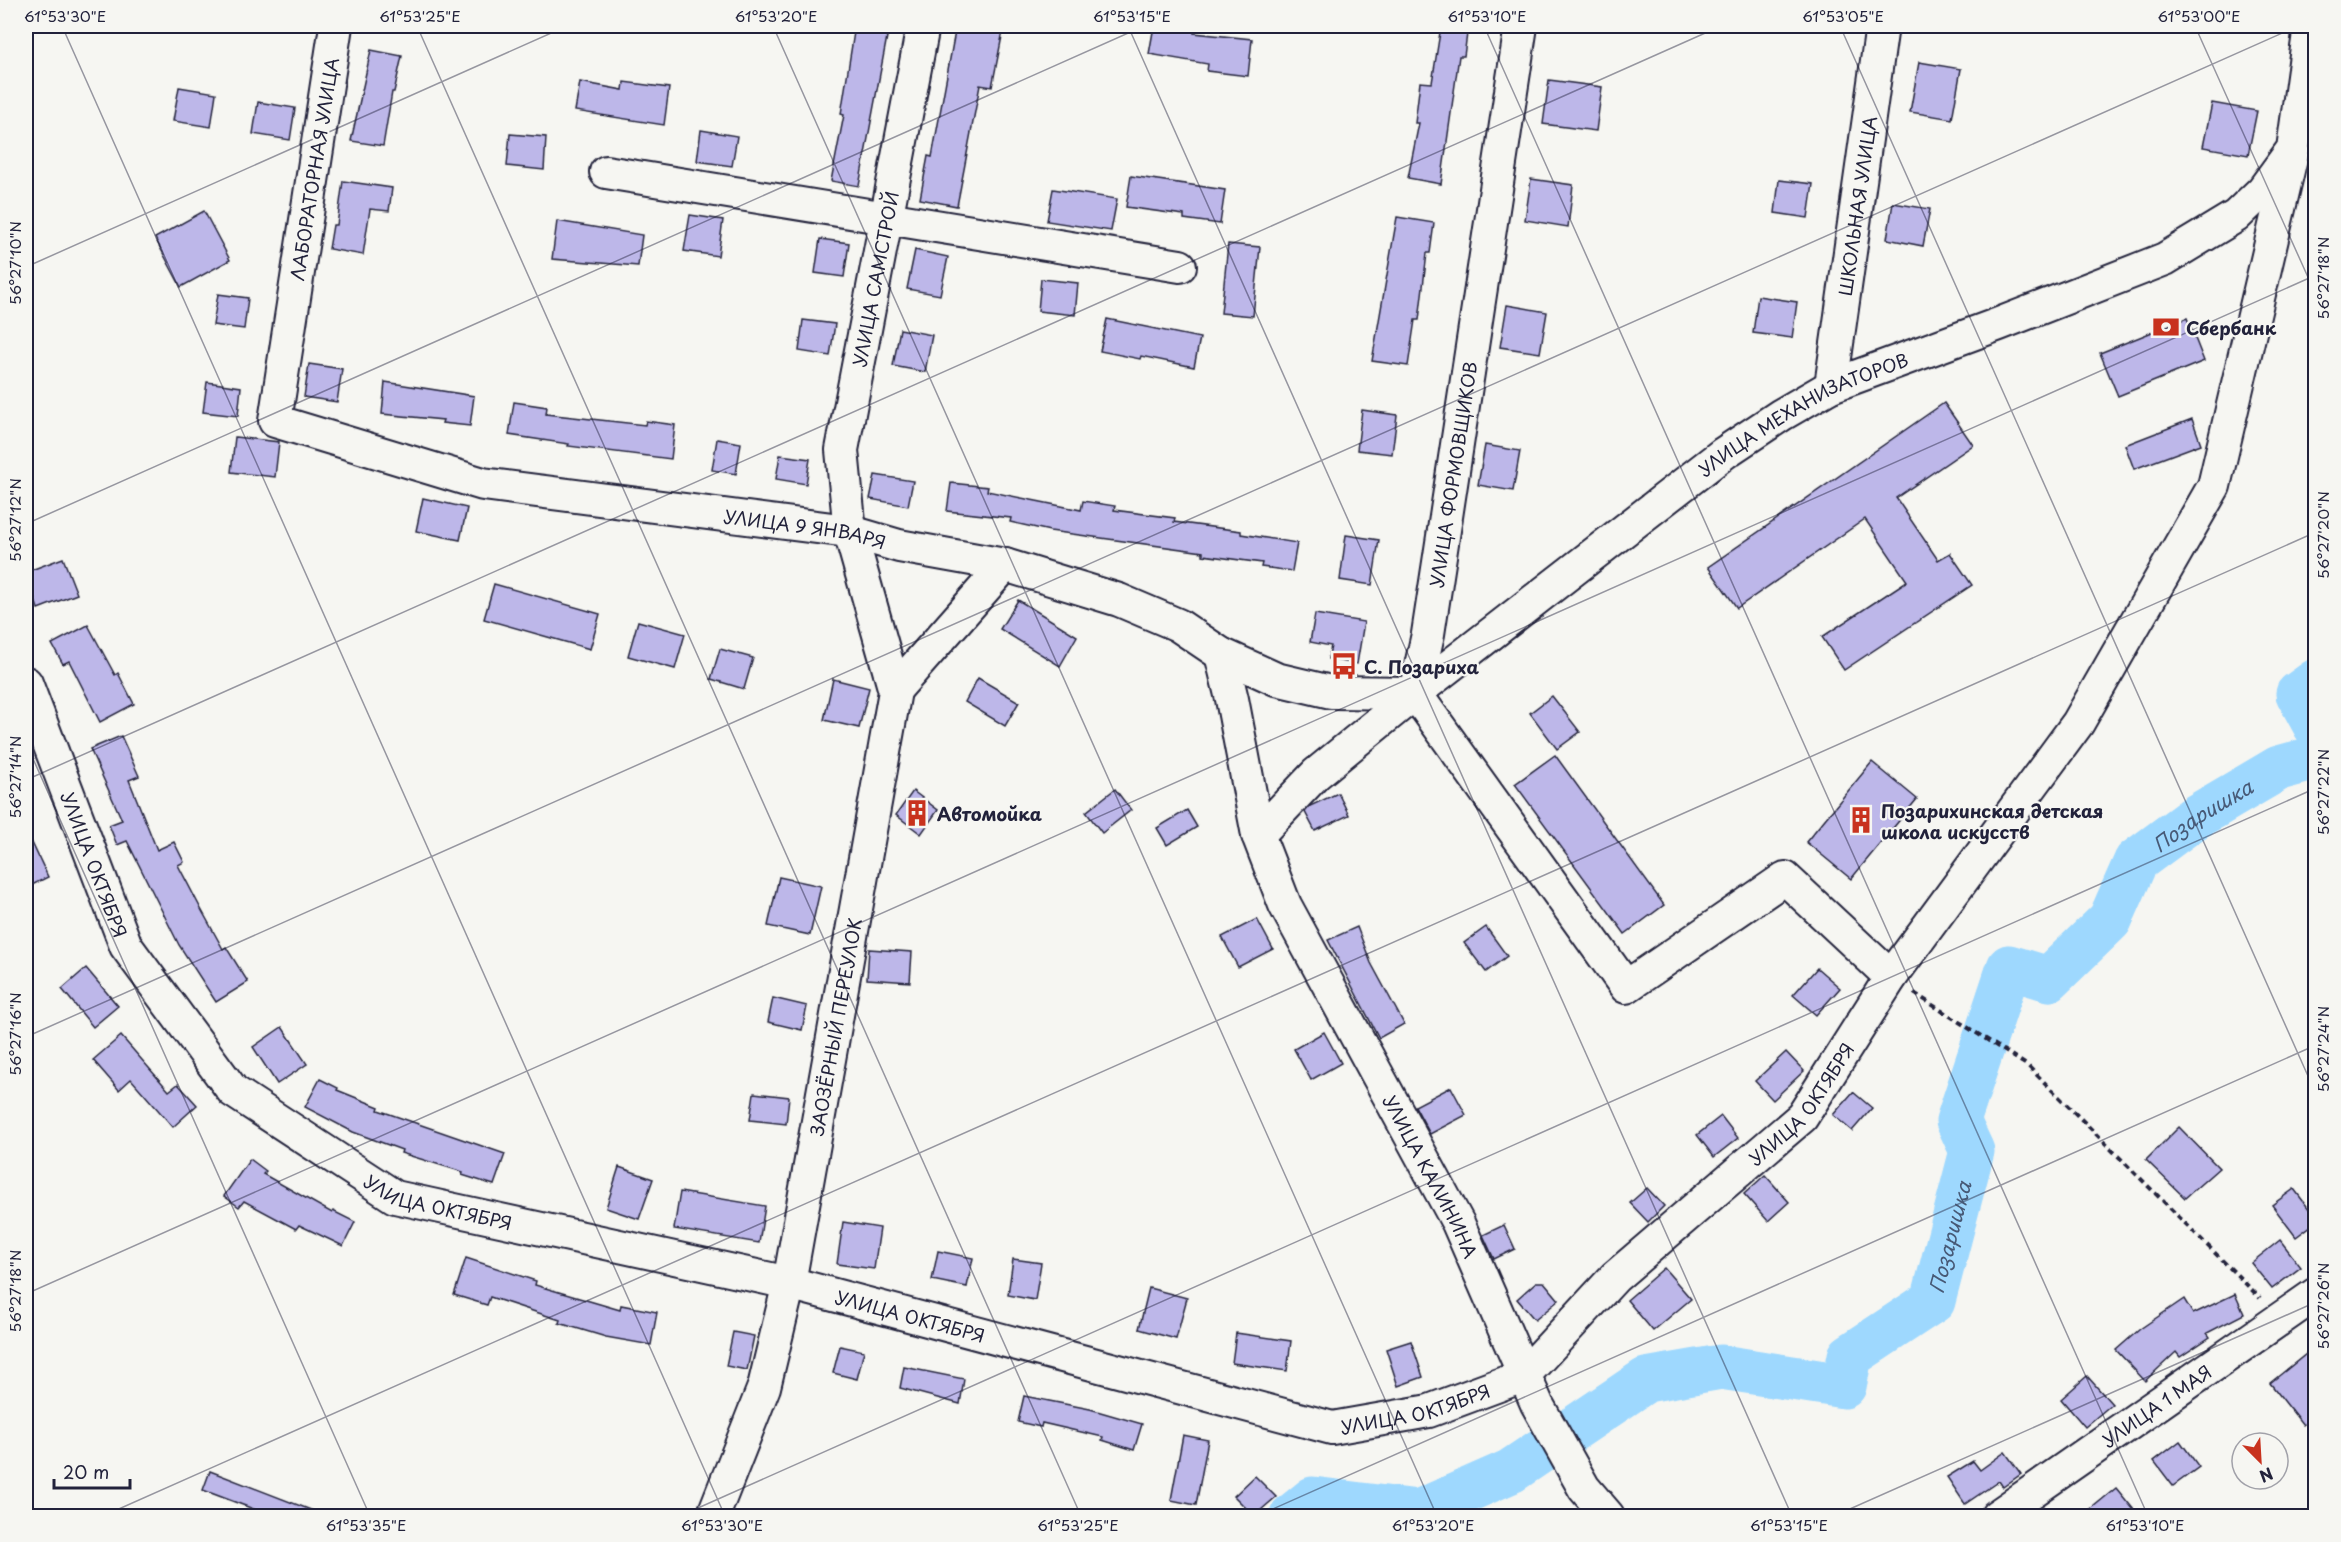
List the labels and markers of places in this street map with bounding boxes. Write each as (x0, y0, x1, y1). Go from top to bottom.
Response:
bank icon: Сбербанк (2151, 312, 2181, 342)
place label: Сбербанк (2186, 314, 2277, 341)
bus stop icon: С. Позариха (1329, 651, 1359, 681)
place label: С. Позариха (1364, 653, 1479, 680)
place label: Позарихинская детская школа искусств (1881, 797, 2104, 845)
building icon: Автомойка (902, 798, 932, 828)
place label: Автомойка (937, 800, 1042, 827)
building icon: Позарихинская детская школа искусств (1846, 805, 1876, 835)

